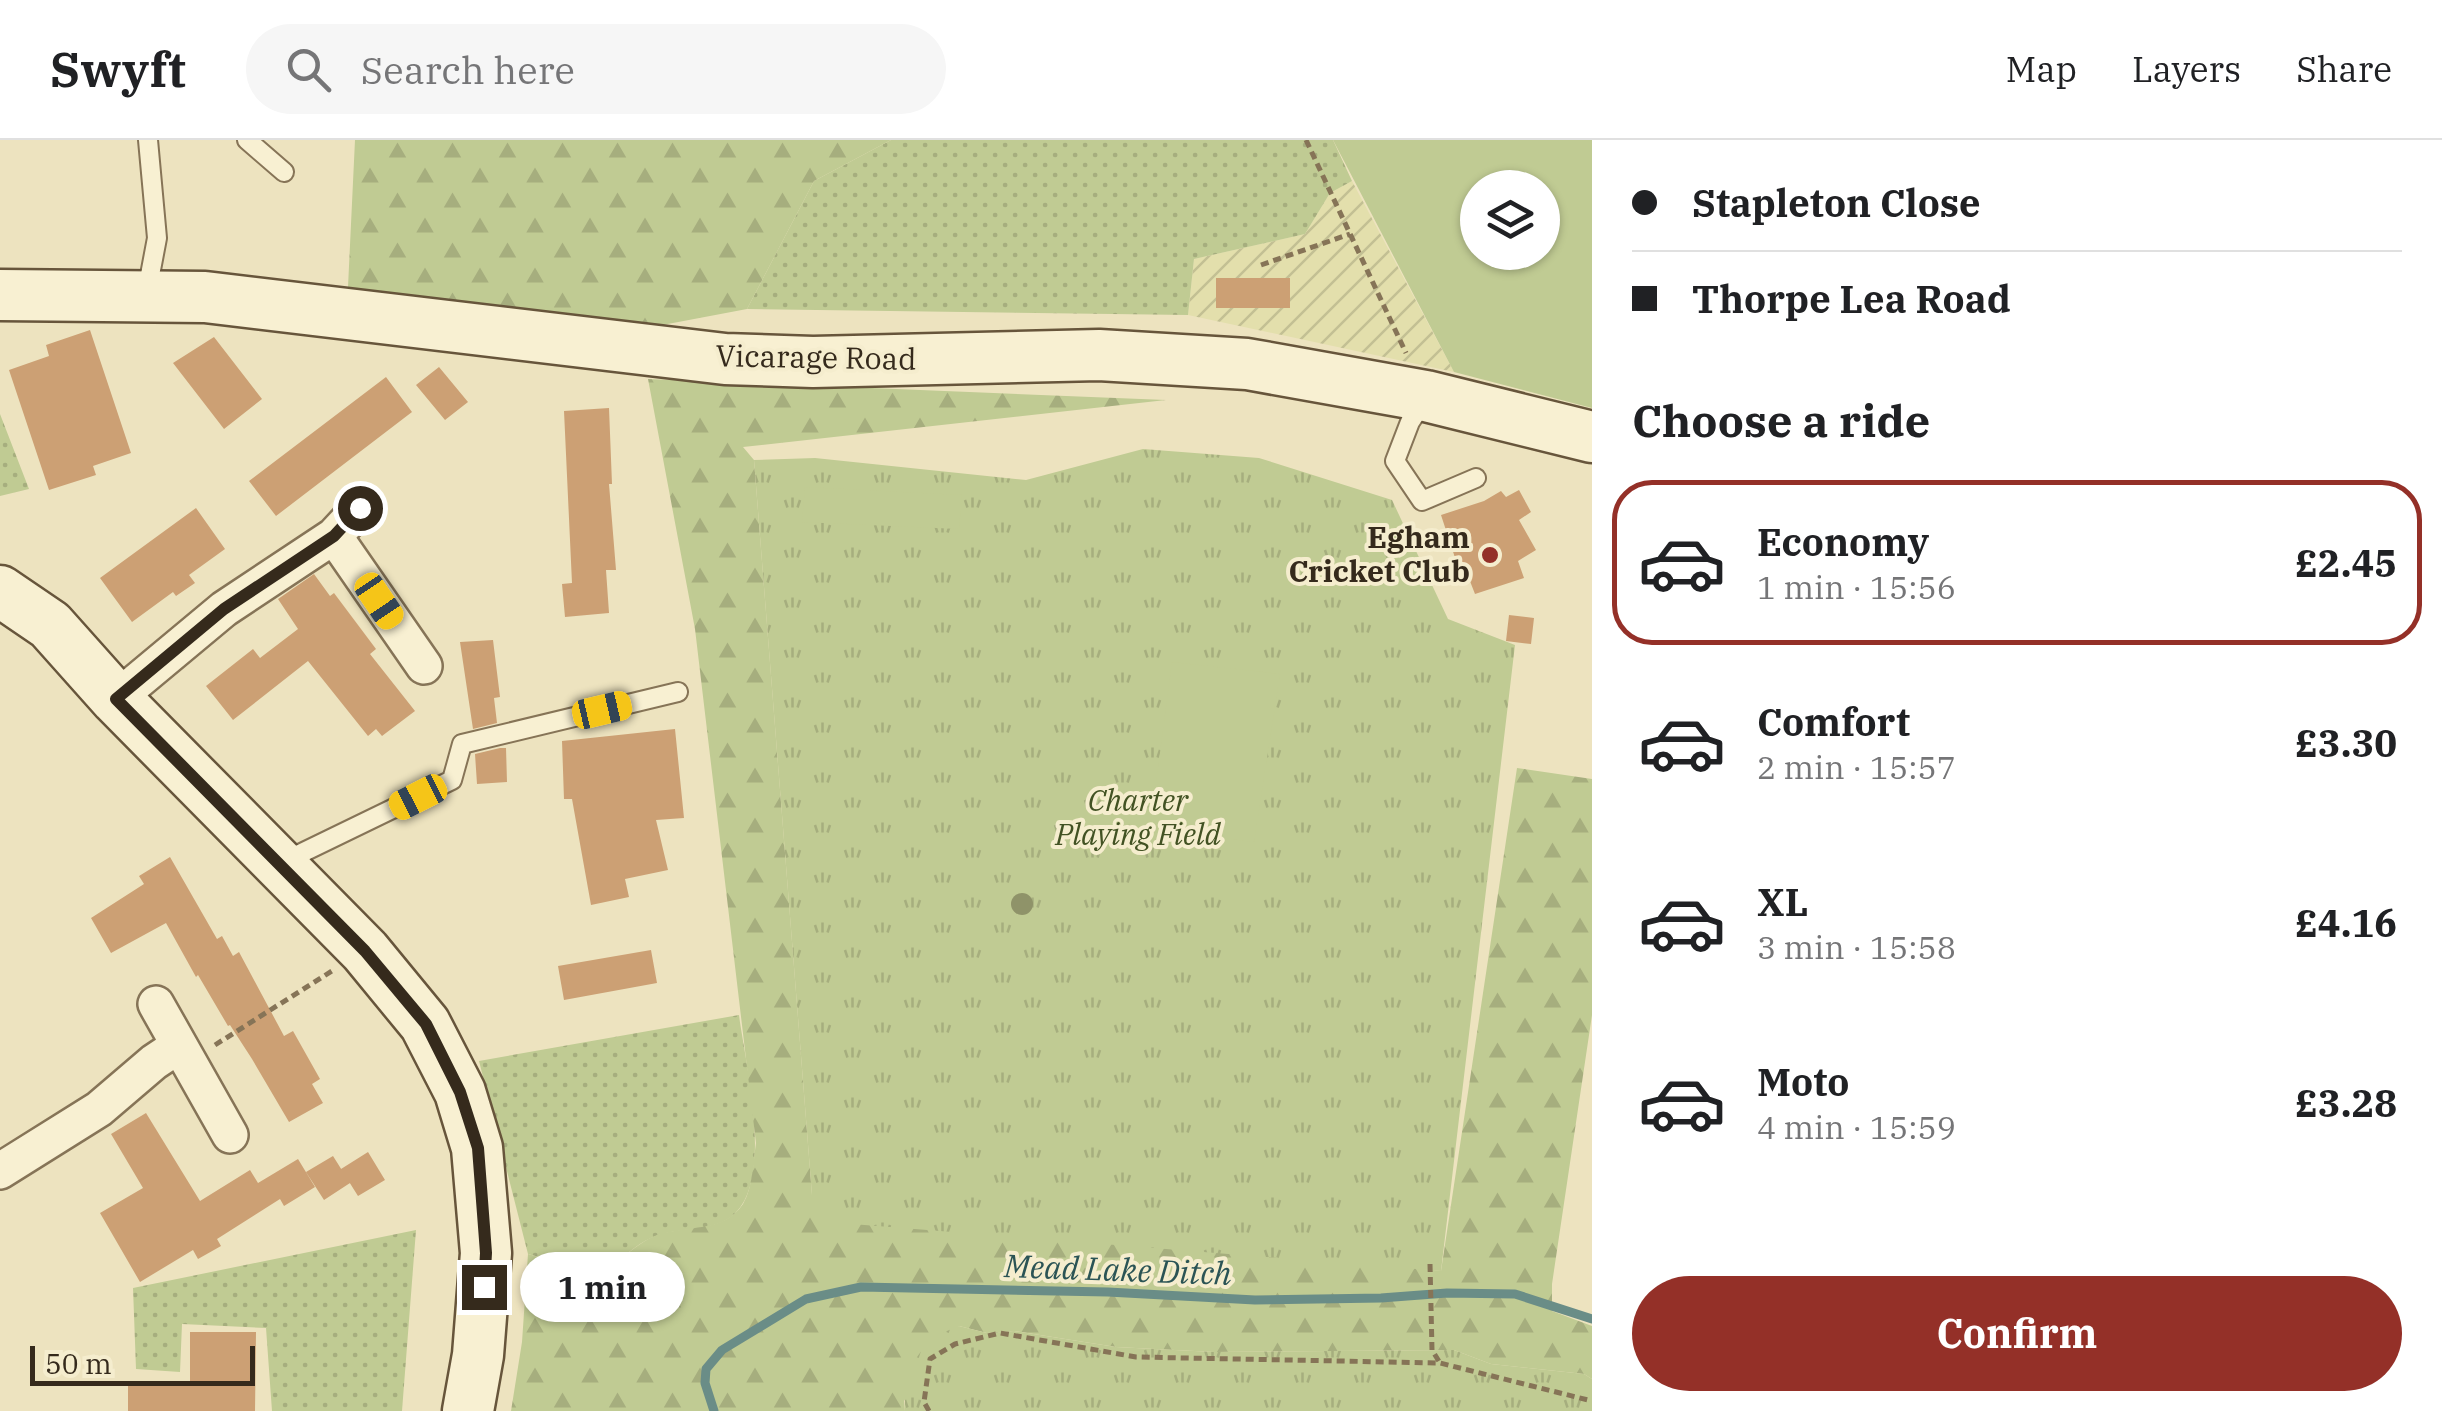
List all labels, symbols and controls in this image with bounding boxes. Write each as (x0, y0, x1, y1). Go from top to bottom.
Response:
search box (246, 24, 946, 114)
text: Swyft (50, 38, 186, 100)
icon: search (281, 42, 336, 97)
text: Search here (361, 45, 575, 94)
text: Map (2006, 46, 2077, 92)
text: Layers (2132, 46, 2241, 92)
text: Share (2296, 46, 2392, 92)
map controls (1460, 170, 1560, 270)
button: layers (1460, 170, 1560, 270)
text: Stapleton Close (1692, 178, 1981, 227)
text: Thorpe Lea Road (1692, 274, 2011, 323)
street label: Vicarage Road (715, 335, 917, 378)
text: Choose a ride (1632, 391, 1930, 449)
route start (338, 486, 383, 531)
place label: Egham Cricket Club (1288, 517, 1470, 590)
text: Economy (1757, 517, 1929, 566)
icon: car (1637, 518, 1727, 608)
text: £2.45 (2295, 538, 2397, 587)
marker: Egham Cricket Club (1479, 544, 1501, 566)
text: 1 min · 15:56 (1757, 566, 1956, 608)
car (350, 568, 408, 634)
car (569, 689, 635, 731)
text: Comfort (1757, 697, 1910, 746)
icon: car (1637, 698, 1727, 788)
text: £3.30 (2295, 718, 2397, 767)
text: 2 min · 15:57 (1757, 746, 1956, 788)
car (384, 770, 452, 824)
park label: Charter Playing Field (1054, 780, 1222, 853)
text: XL (1757, 877, 1808, 926)
icon: car (1637, 878, 1727, 968)
text: £4.16 (2295, 898, 2397, 947)
text: 3 min · 15:58 (1757, 926, 1956, 968)
text: Moto (1757, 1057, 1849, 1106)
icon: car (1637, 1058, 1727, 1148)
text: £3.28 (2295, 1078, 2397, 1127)
text: 4 min · 15:59 (1757, 1106, 1956, 1148)
water label: Mead Lake Ditch (1003, 1244, 1233, 1294)
callout: 1 min (519, 1252, 684, 1322)
route end (462, 1265, 507, 1310)
text: 1 min (558, 1266, 647, 1308)
button: Confirm (1632, 1276, 2402, 1391)
scale bar (30, 1341, 255, 1386)
text: 50 m (45, 1345, 112, 1382)

